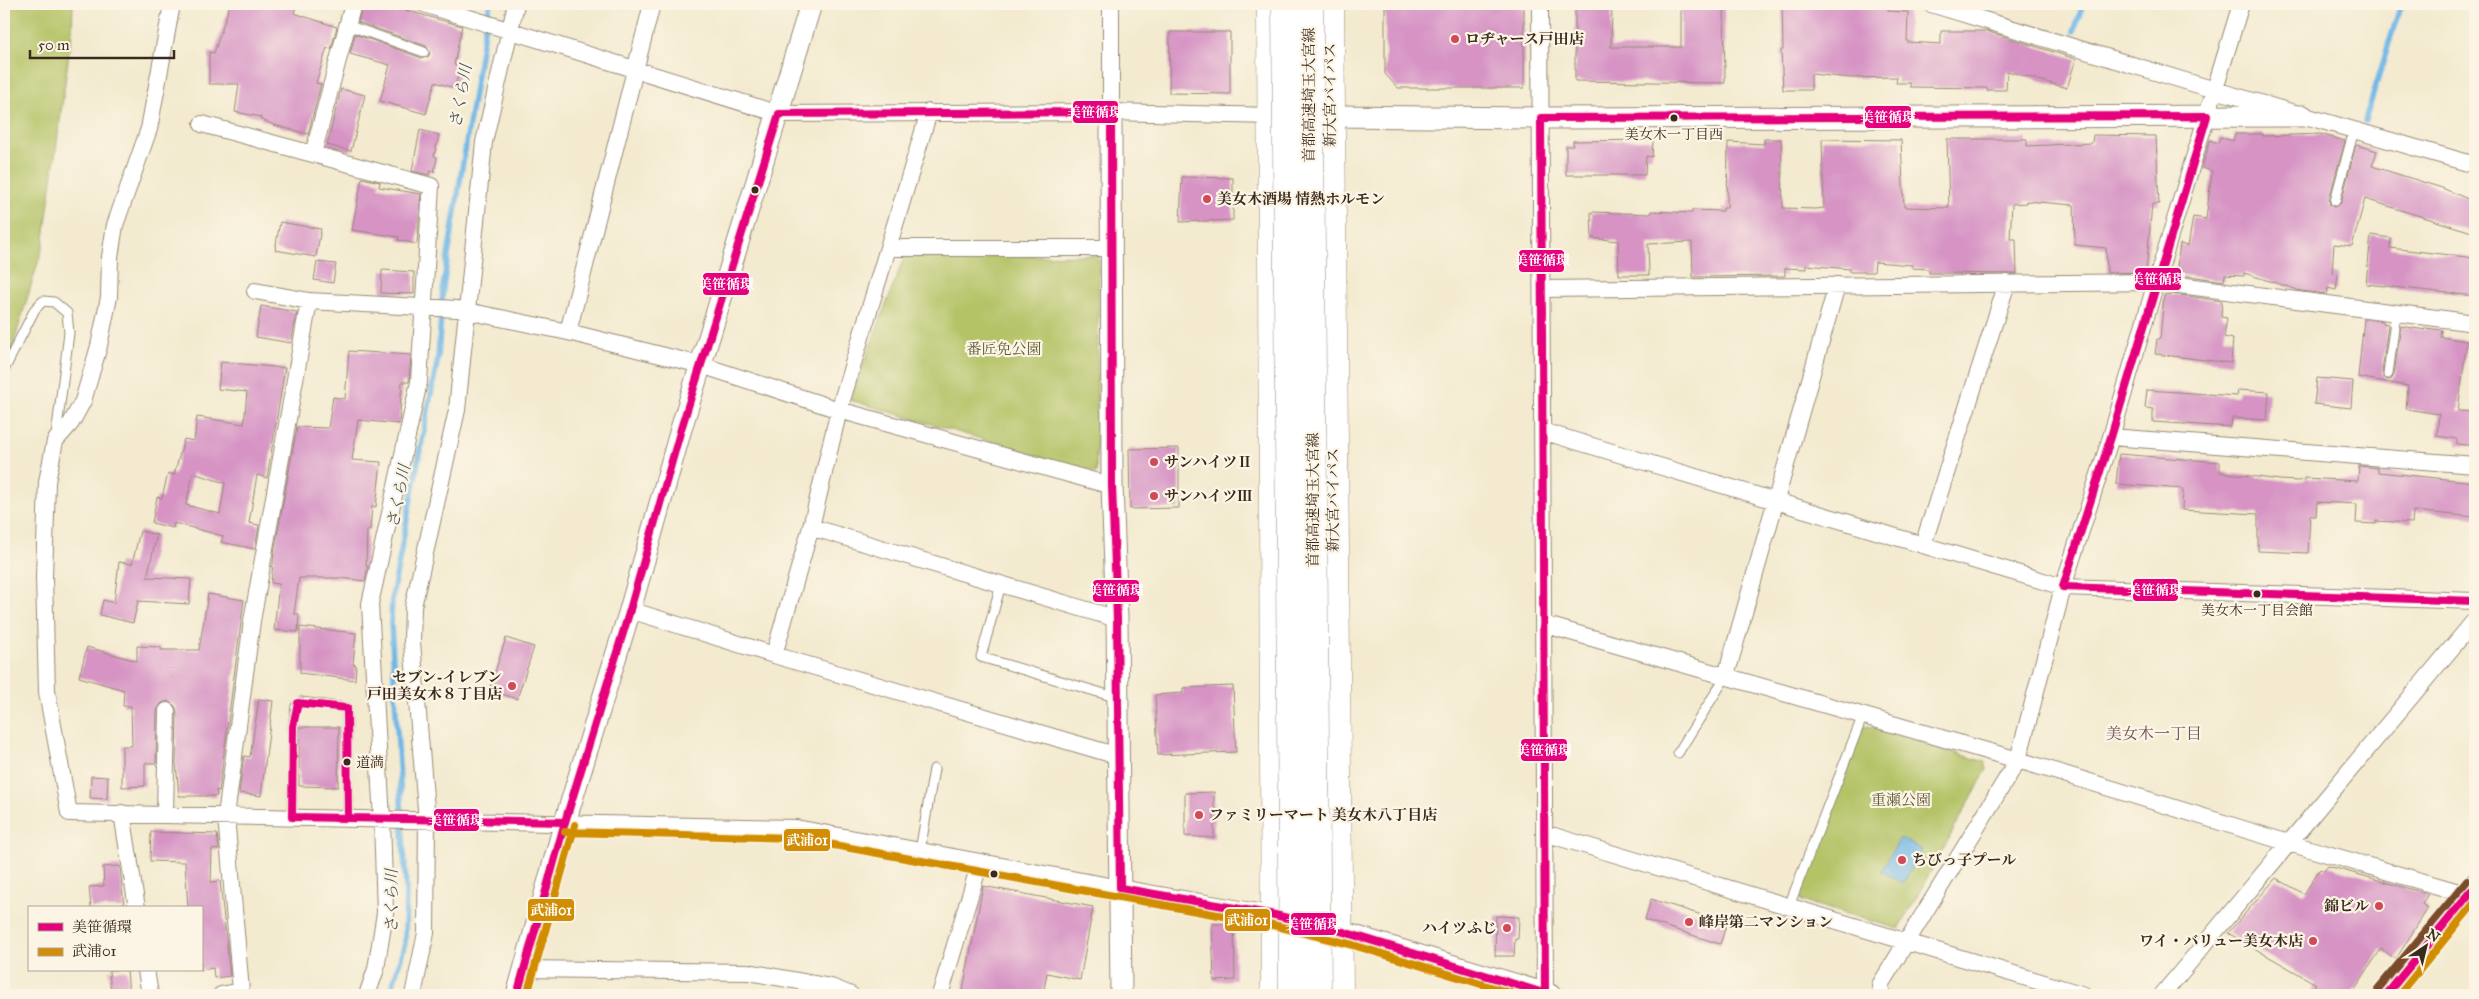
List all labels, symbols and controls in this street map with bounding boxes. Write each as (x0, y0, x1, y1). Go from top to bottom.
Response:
street label: 首都高速埼玉大宮線 (1300, 27, 1318, 163)
scale bar (30, 28, 174, 60)
place label: ロヂャース戸田店 (1465, 30, 1584, 48)
marker: ロヂャース戸田店 (1449, 33, 1461, 45)
text: 50 m (38, 36, 70, 54)
street label: 新大宮バイパス (1321, 43, 1339, 147)
water label: さくら川 (446, 61, 476, 129)
line badge: 美笹循環 (1072, 100, 1119, 124)
text: 美笹循環 (1067, 104, 1123, 121)
line badge: 美笹循環 (1864, 105, 1912, 129)
text: 美笹循環 (1860, 109, 1916, 126)
marker: 美女木一丁目西 (1669, 113, 1679, 123)
place label: 美女木一丁目西 (1625, 126, 1723, 143)
unlabelled marker (750, 185, 760, 195)
place label: 美女木酒場 情熱ホルモン (1217, 190, 1385, 208)
marker: 美女木酒場 情熱ホルモン (1201, 193, 1213, 205)
line badge: 美笹循環 (1518, 249, 1565, 273)
text: 美笹循環 (1514, 252, 1570, 269)
line badge: 美笹循環 (2134, 267, 2182, 291)
text: 美笹循環 (2130, 271, 2186, 288)
line badge: 美笹循環 (702, 272, 750, 296)
text: 美笹循環 (698, 276, 754, 293)
park label: 番匠免公園 (966, 340, 1042, 358)
street label: 首都高速埼玉大宮線 (1304, 432, 1322, 568)
street label: 新大宮バイパス (1324, 448, 1342, 552)
place label: サンハイツⅡ (1164, 453, 1252, 471)
marker: サンハイツⅡ (1148, 456, 1160, 468)
water label: さくら川 (383, 461, 414, 529)
place label: サンハイツⅢ (1164, 487, 1252, 505)
marker: サンハイツⅢ (1148, 490, 1160, 502)
line badge: 美笹循環 (2132, 578, 2179, 602)
line badge: 美笹循環 (1092, 579, 1140, 603)
text: 美笹循環 (1088, 582, 1144, 599)
text: 美笹循環 (2127, 582, 2183, 599)
marker: 美女木一丁目会館 (2252, 589, 2262, 599)
place label: 美女木一丁目会館 (2201, 602, 2313, 619)
place label: セブン-イレブン 戸田美女木８丁目店 (367, 668, 502, 703)
marker: セブン-イレブン 戸田美女木８丁目店 (506, 680, 518, 692)
district label: 美女木一丁目 (2106, 724, 2202, 743)
line badge: 美笹循環 (1520, 738, 1568, 762)
text: 美笹循環 (1516, 742, 1572, 759)
place label: 道満 (356, 754, 384, 771)
marker: 道満 (342, 757, 352, 767)
park label: 重瀬公園 (1871, 791, 1931, 809)
place label: ファミリーマート 美女木八丁目店 (1209, 806, 1437, 824)
line badge: 美笹循環 (433, 808, 480, 832)
marker: ファミリーマート 美女木八丁目店 (1193, 809, 1205, 821)
text: 美笹循環 (428, 812, 484, 829)
line badge: 武浦01 (783, 828, 831, 852)
text: 武浦01 (786, 832, 828, 849)
place label: ちびっ子プール (1912, 851, 2016, 869)
marker: ちびっ子プール (1896, 854, 1908, 866)
water label: さくら川 (382, 867, 401, 933)
unlabelled marker (989, 869, 999, 879)
place label: 錦ビル (2324, 897, 2369, 915)
line badge: 武浦01 (527, 898, 575, 922)
marker: 錦ビル (2373, 900, 2385, 912)
text: 武浦01 (530, 902, 572, 919)
legend (28, 906, 202, 972)
line badge: 武浦01 (1224, 908, 1271, 932)
text: 武浦01 (1226, 912, 1268, 929)
line badge: 美笹循環 (1290, 912, 1337, 936)
place label: 峰岸第二マンション (1699, 913, 1833, 931)
text: 美笹循環 (1285, 916, 1341, 933)
marker: 峰岸第二マンション (1683, 916, 1695, 928)
text: 美笹循環 (72, 918, 132, 936)
place label: ハイツふじ (1422, 919, 1497, 937)
marker: ハイツふじ (1501, 922, 1513, 934)
north arrow (2402, 922, 2452, 972)
text: N (2423, 925, 2443, 946)
place label: ワイ・バリュー美女木店 (2139, 932, 2303, 950)
marker: ワイ・バリュー美女木店 (2307, 935, 2319, 947)
text: 武浦01 (72, 942, 117, 960)

